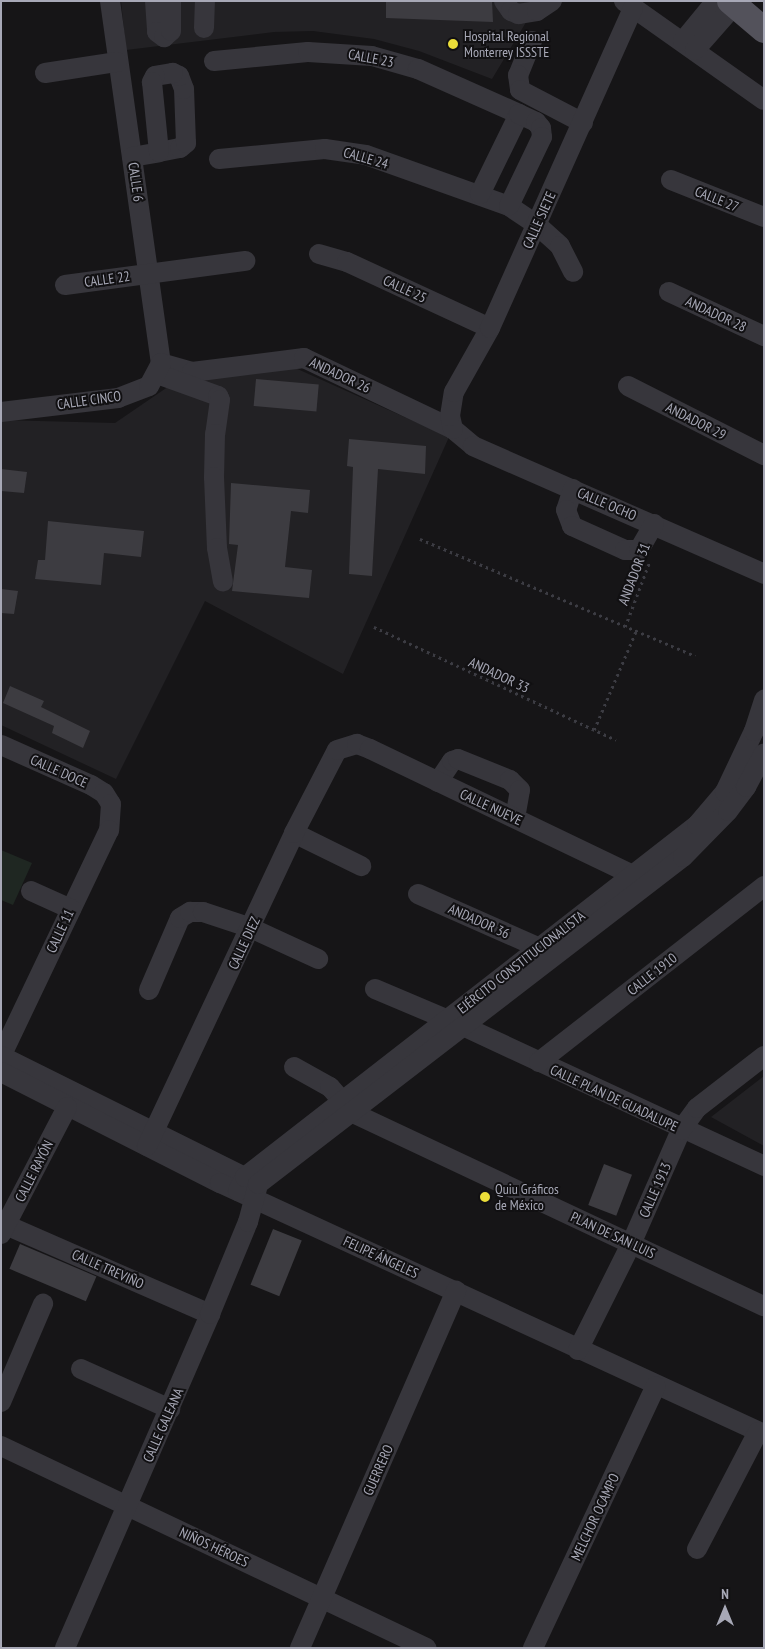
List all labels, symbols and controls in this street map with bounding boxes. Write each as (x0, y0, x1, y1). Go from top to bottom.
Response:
place label: Hospital Regional Monterrey ISSSTE (464, 28, 550, 60)
marker: Hospital Regional Monterrey ISSSTE (446, 37, 460, 51)
street label: CALLE 23 (347, 45, 395, 71)
street label: CALLE 24 (342, 144, 390, 172)
street label: CALLE 6 (125, 161, 147, 203)
street label: CALLE 27 (693, 183, 741, 215)
street label: CALLE SIETE (519, 189, 559, 251)
street label: CALLE 22 (83, 267, 131, 291)
street label: CALLE 25 (381, 272, 429, 306)
street label: ANDADOR 28 (683, 293, 749, 335)
street label: ANDADOR 26 (307, 354, 373, 396)
street label: CALLE CINCO (56, 387, 122, 413)
street label: ANDADOR 29 (663, 399, 729, 443)
street label: CALLE OCHO (575, 484, 639, 524)
street label: ANDADOR 31 (614, 541, 654, 607)
street label: ANDADOR 33 (466, 654, 532, 696)
street label: CALLE DOCE (28, 751, 90, 791)
street label: CALLE NUEVE (457, 785, 525, 829)
street label: ANDADOR 36 (446, 900, 512, 942)
street label: CALLE 11 (43, 907, 77, 955)
street label: EJÉRCITO CONSTITUCIONALISTA (454, 907, 588, 1017)
street label: CALLE DIEZ (225, 914, 263, 972)
street label: CALLE 1910 (624, 949, 680, 999)
street label: CALLE PLAN DE GUADALUPE (548, 1061, 680, 1135)
street label: CALLE RAYÓN (11, 1138, 57, 1204)
street label: CALLE 1913 (635, 1160, 675, 1220)
place label: Quiu Gráficos de México (495, 1181, 559, 1214)
marker: Quiu Gráficos de México (479, 1191, 491, 1203)
street label: PLAN DE SAN LUIS (568, 1208, 658, 1262)
street label: FELIPE ÁNGELES (341, 1232, 421, 1282)
street label: CALLE TREVIÑO (69, 1246, 147, 1292)
street label: CALLE GALEANA (139, 1385, 187, 1465)
street label: GUERRERO (359, 1442, 397, 1498)
street label: MELCHOR OCAMPO (567, 1471, 623, 1563)
street label: NIÑOS HÉROES (177, 1524, 251, 1570)
north arrow (700, 1584, 750, 1634)
text: N (721, 1585, 729, 1603)

